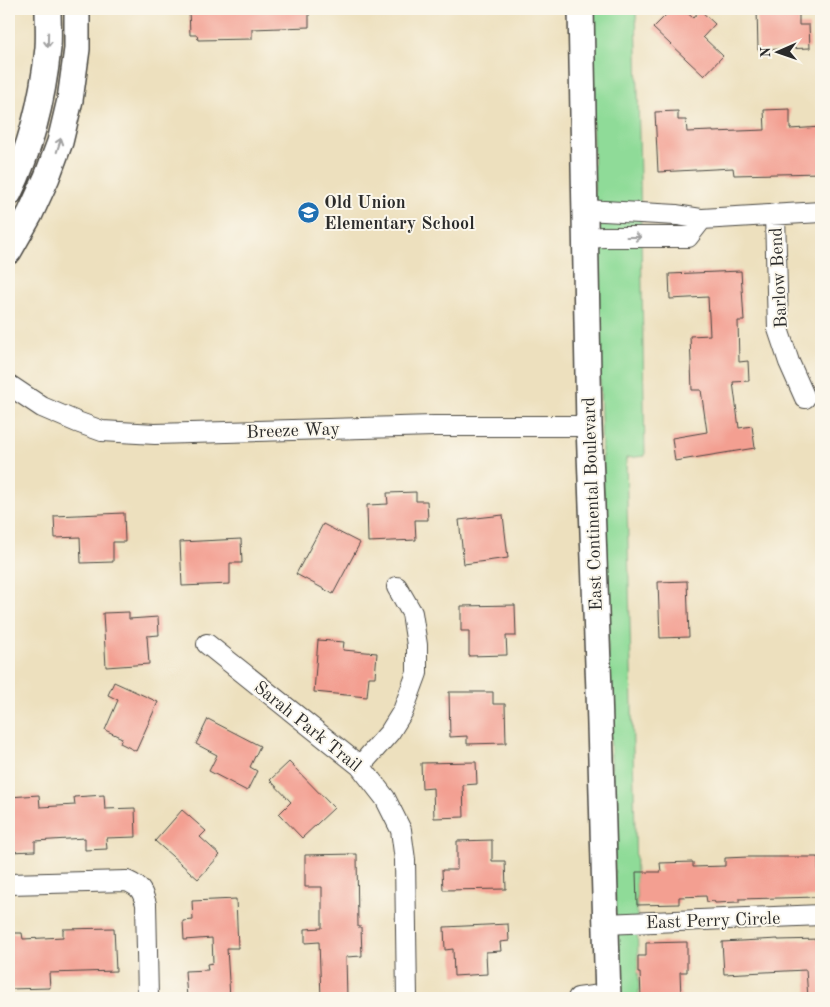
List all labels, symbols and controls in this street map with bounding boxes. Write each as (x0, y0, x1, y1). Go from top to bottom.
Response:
north arrow (752, 28, 802, 78)
one-way arrow (43, 32, 53, 48)
text: N (759, 47, 773, 58)
one-way arrow (55, 138, 64, 153)
place label: Old Union Elementary School (324, 194, 475, 233)
school or university icon: Old Union Elementary School (296, 200, 320, 224)
street label: Barlow Bend (767, 227, 791, 329)
one-way arrow (626, 232, 642, 242)
street label: East Continental Boulevard (580, 397, 606, 611)
street label: Breeze Way (246, 420, 341, 442)
street label: Sarah Park Trail (250, 678, 364, 775)
street label: East Perry Circle (645, 910, 781, 932)

